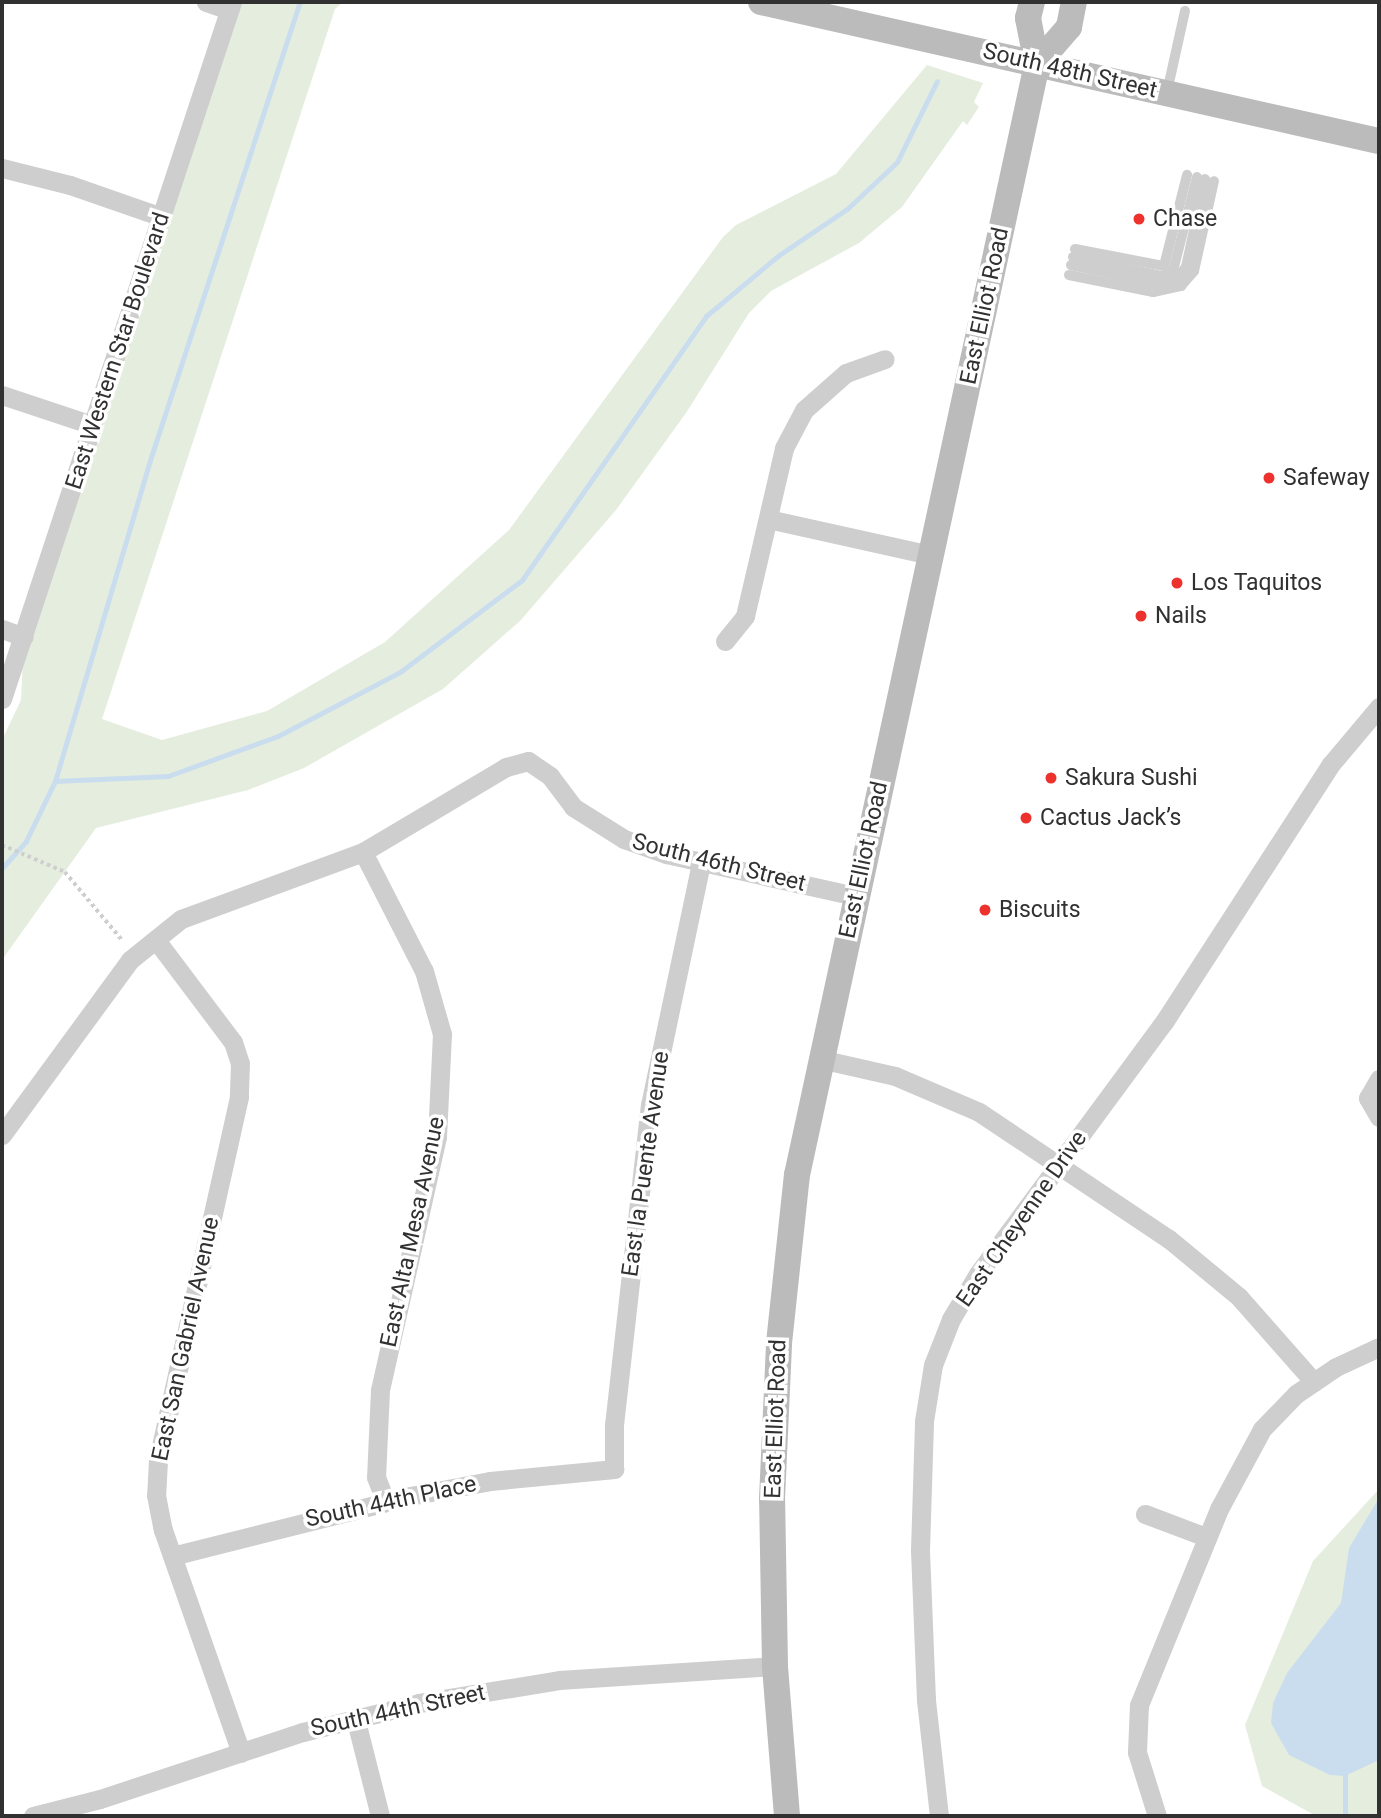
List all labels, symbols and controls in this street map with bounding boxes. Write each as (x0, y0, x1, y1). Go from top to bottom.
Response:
street label: South 48th Street (980, 38, 1160, 104)
place label: Chase (1153, 205, 1217, 233)
street label: East Western Star Boulevard (60, 209, 176, 493)
marker: Chase (1131, 211, 1147, 227)
street label: East Elliot Road (955, 225, 1015, 387)
place label: Safeway (1283, 464, 1370, 492)
marker: Safeway (1261, 470, 1277, 486)
place label: Los Taquitos (1191, 569, 1323, 597)
marker: Los Taquitos (1169, 575, 1185, 591)
place label: Nails (1155, 602, 1207, 630)
marker: Nails (1133, 608, 1149, 624)
place label: Sakura Sushi (1065, 764, 1198, 792)
marker: Sakura Sushi (1043, 770, 1059, 786)
street label: East Elliot Road (834, 779, 894, 941)
place label: Cactus Jack’s (1040, 804, 1181, 832)
marker: Cactus Jack’s (1018, 810, 1034, 826)
street label: South 46th Street (629, 828, 809, 898)
place label: Biscuits (999, 896, 1080, 924)
marker: Biscuits (977, 902, 993, 918)
street label: East la Puente Avenue (617, 1050, 675, 1278)
street label: East Alta Mesa Avenue (375, 1114, 451, 1350)
street label: East Cheyenne Drive (951, 1126, 1093, 1312)
street label: East San Gabriel Avenue (147, 1215, 225, 1463)
street label: East Elliot Road (759, 1339, 793, 1499)
street label: South 44th Place (303, 1470, 479, 1534)
street label: South 44th Street (308, 1679, 488, 1743)

